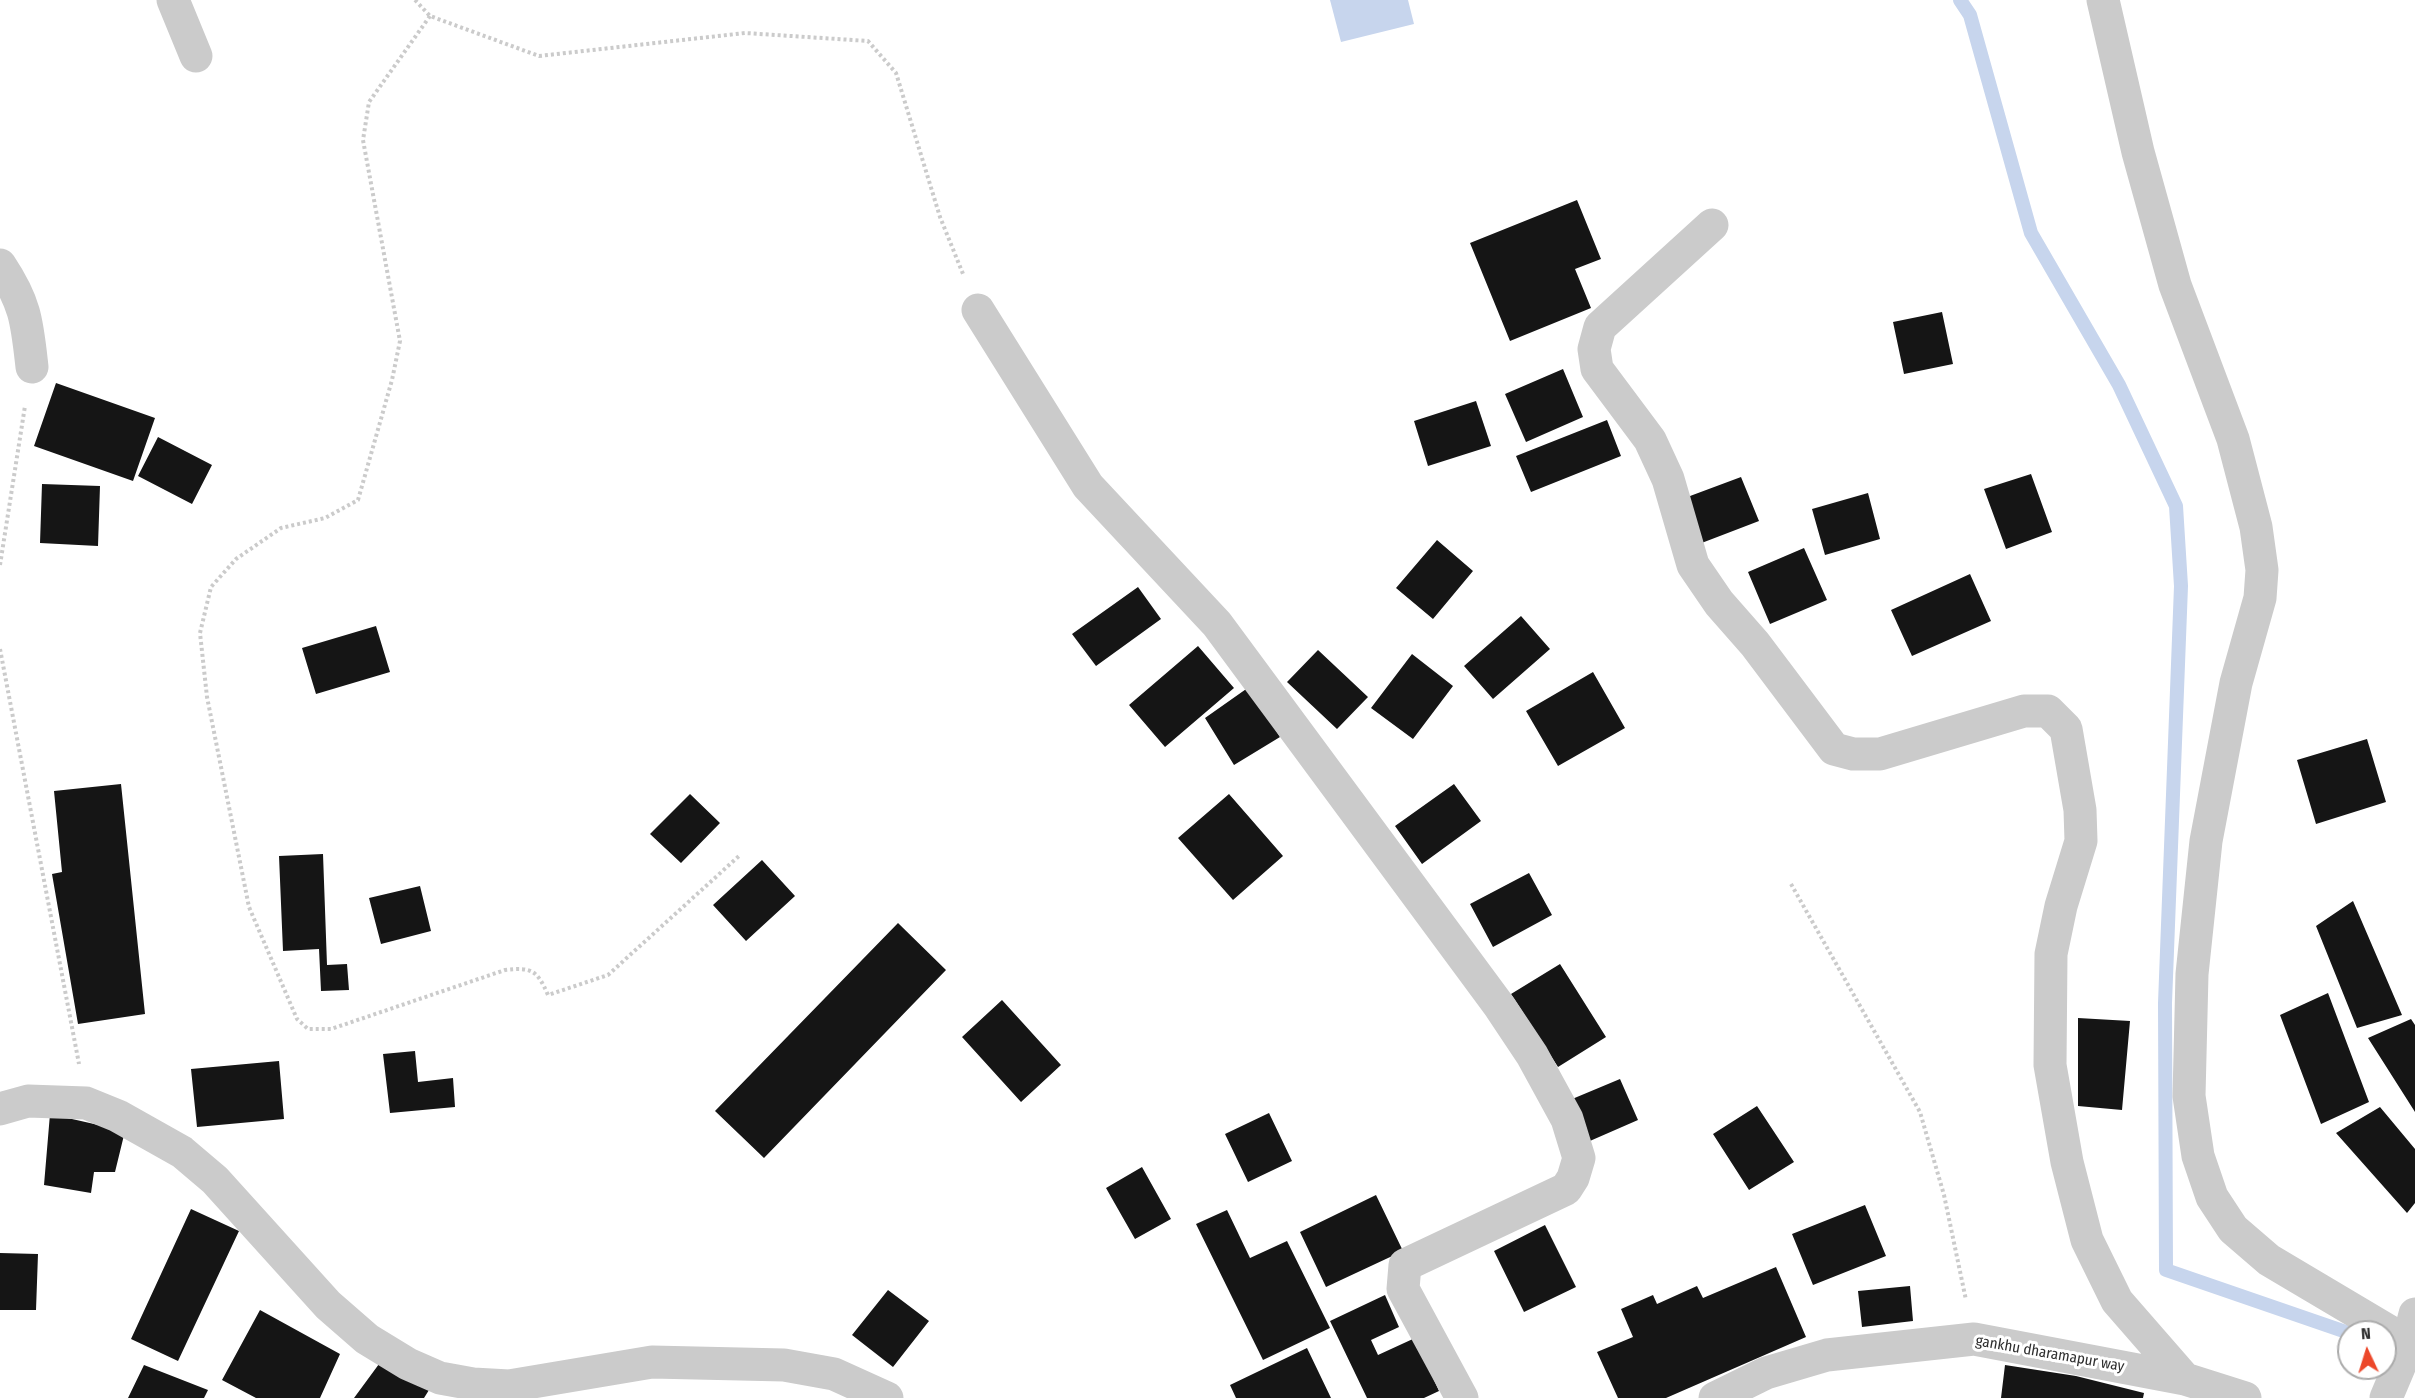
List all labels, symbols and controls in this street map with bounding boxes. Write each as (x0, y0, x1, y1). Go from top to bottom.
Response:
north arrow (2337, 1320, 2397, 1380)
text: N (2360, 1324, 2371, 1343)
street label: gankhu dharamapur way (1974, 1332, 2126, 1376)

